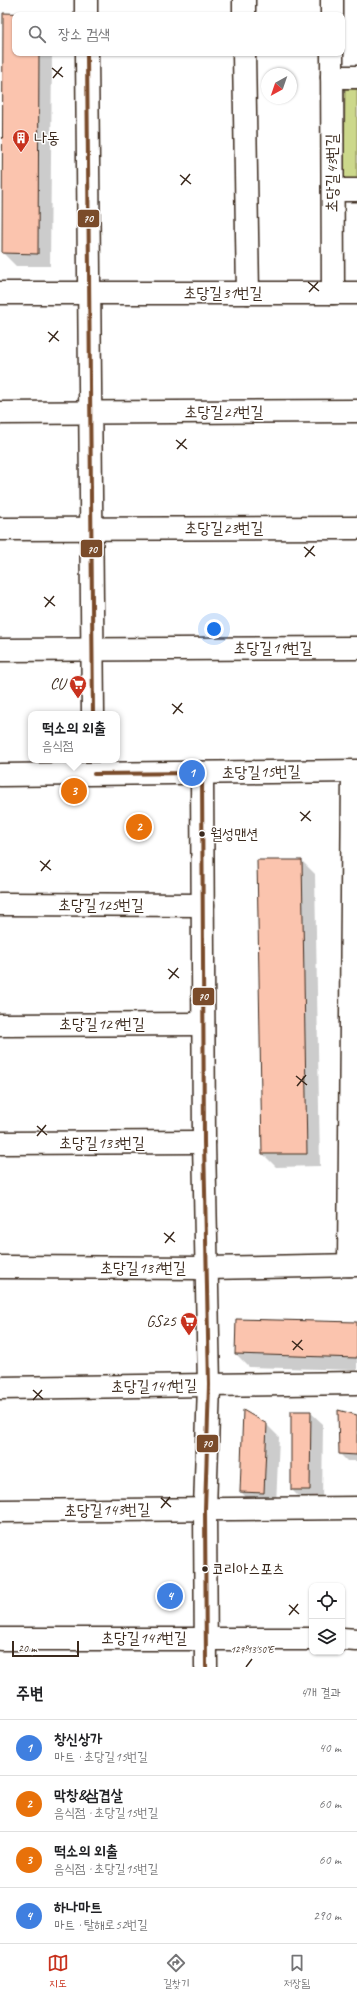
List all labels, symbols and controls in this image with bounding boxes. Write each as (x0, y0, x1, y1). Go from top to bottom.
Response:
search box (12, 12, 345, 56)
icon: search (26, 23, 48, 45)
text: 장소 검색 (58, 25, 110, 44)
north arrow (261, 68, 297, 104)
building icon: 나동 (11, 128, 31, 153)
place label: 나동 (34, 128, 60, 148)
street label: 초당길43번길 (322, 133, 342, 212)
line badge: 70 (77, 209, 100, 228)
text: 70 (83, 211, 94, 225)
street label: 초당길31번길 (184, 283, 263, 303)
street label: 초당길27번길 (185, 402, 264, 422)
street label: 초당길23번길 (185, 518, 264, 538)
line badge: 70 (80, 539, 103, 558)
text: 70 (87, 542, 98, 556)
your location (204, 619, 224, 639)
street label: 초당길19번길 (234, 638, 313, 658)
place label: CU (50, 674, 68, 694)
supermarket icon: CU (68, 674, 88, 699)
popup (28, 711, 120, 763)
text: 떡소의 외출 (42, 719, 106, 738)
text: 음식점 (42, 738, 73, 754)
pin: 1 (179, 758, 205, 788)
street label: 초당길15번길 (221, 761, 301, 783)
pin: 3 (61, 776, 87, 806)
pin: 2 (126, 812, 152, 842)
place label: 월성맨션 (210, 825, 258, 844)
marker: 월성맨션 (197, 829, 207, 839)
street label: 초당길125번길 (58, 895, 144, 915)
line badge: 70 (192, 987, 215, 1006)
text: 70 (198, 989, 209, 1003)
street label: 초당길129번길 (59, 1014, 145, 1034)
street label: 초당길133번길 (59, 1133, 145, 1153)
street label: 초당길137번길 (100, 1258, 186, 1278)
place label: GS25 (146, 1311, 177, 1331)
supermarket icon: GS25 (179, 1311, 199, 1336)
street label: 초당길141번길 (111, 1375, 197, 1397)
line badge: 70 (196, 1434, 219, 1453)
text: 70 (202, 1436, 213, 1450)
street label: 초당길143번길 (64, 1499, 150, 1521)
place label: 코리아스포츠 (212, 1560, 284, 1579)
marker: 코리아스포츠 (200, 1564, 210, 1574)
pin: 4 (157, 1581, 183, 1611)
map controls (309, 1583, 345, 1655)
button: locate (309, 1583, 345, 1619)
button: layers (309, 1619, 345, 1655)
street label: 초당길147번길 (101, 1628, 187, 1648)
scale bar (12, 1639, 79, 1658)
text: 20 m (18, 1641, 37, 1655)
text: 129°13'50"E (230, 1643, 275, 1656)
text: 주변 (16, 1683, 43, 1704)
text: 4개 결과 (301, 1685, 341, 1701)
text: 창신상가 (54, 1730, 102, 1749)
text: 1 (26, 1740, 32, 1756)
text: 40 m (319, 1740, 341, 1756)
text: 마트 · 초당길15번길 (54, 1749, 148, 1765)
text: 막창&삼겹살 (54, 1786, 123, 1805)
text: 2 (26, 1796, 32, 1812)
text: 60 m (319, 1796, 341, 1812)
text: 음식점 · 초당길15번길 (54, 1805, 158, 1821)
text: 떡소의 외출 (54, 1842, 118, 1861)
text: 3 (26, 1852, 32, 1868)
text: 60 m (319, 1852, 341, 1868)
text: 음식점 · 초당길15번길 (54, 1861, 158, 1877)
text: 하나마트 (54, 1898, 102, 1917)
text: 4 (26, 1908, 32, 1924)
text: 290 m (313, 1908, 341, 1924)
text: 마트 · 탈해로52번길 (54, 1917, 148, 1933)
tab: 지도 (47, 1952, 69, 1991)
tab: 길찾기 (163, 1952, 189, 1991)
tab: 저장됨 (283, 1952, 310, 1991)

